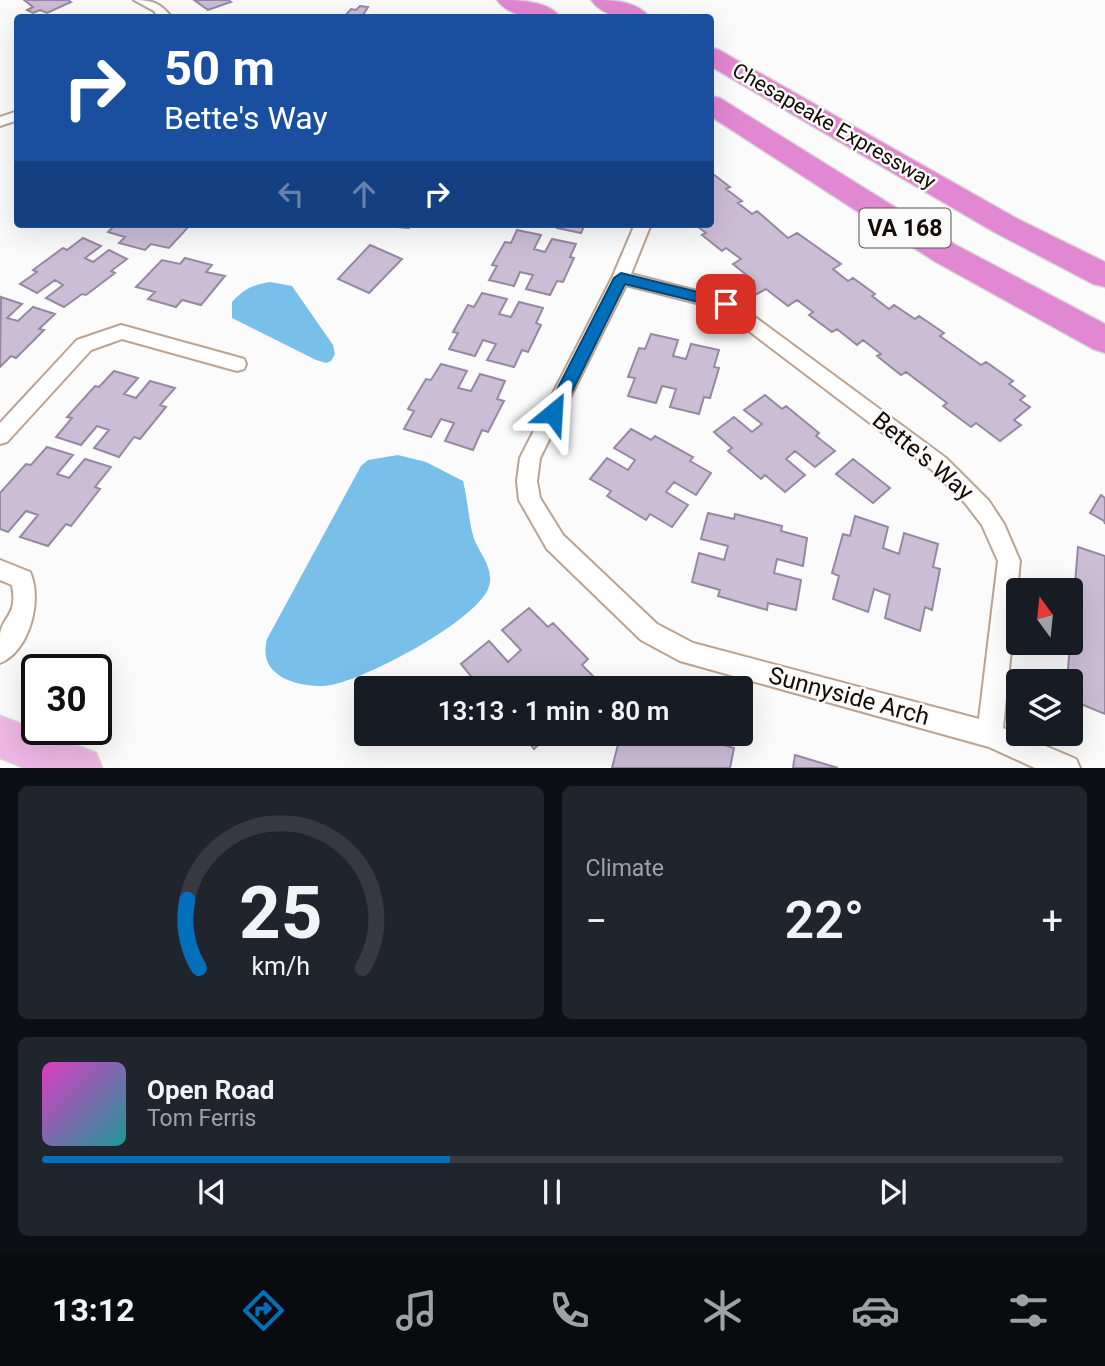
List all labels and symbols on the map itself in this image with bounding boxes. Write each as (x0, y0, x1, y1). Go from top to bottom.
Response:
street label: Chesapeake Expressway (728, 58, 940, 194)
road number: VA 168 (860, 208, 950, 247)
pin (696, 274, 756, 334)
position arrow (516, 376, 590, 450)
street label: Bette's Way (867, 406, 979, 507)
north arrow (1006, 578, 1083, 654)
speed limit sign: 30 (21, 654, 112, 745)
street label: Sunnyside Arch (766, 661, 932, 731)

